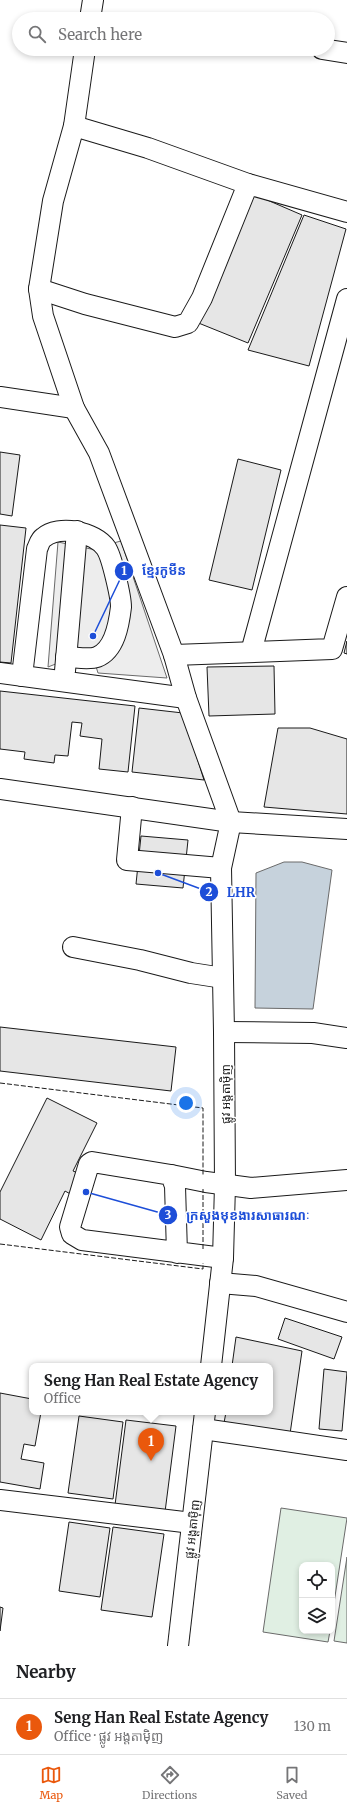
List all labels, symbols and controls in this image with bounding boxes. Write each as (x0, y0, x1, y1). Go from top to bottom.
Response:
search box (12, 12, 335, 56)
icon: search (26, 23, 48, 45)
text: Search here (58, 25, 142, 44)
callout: ខ្មែរកូមីន (114, 558, 194, 583)
text: ខ្មែរកូមីន (142, 562, 186, 579)
text: 1 (121, 563, 127, 578)
callout: LHR (199, 880, 264, 905)
text: 2 (205, 884, 213, 899)
text: LHR (227, 884, 256, 901)
street label: ផ្លូវ អង្តតាម៉ិញ (218, 1064, 236, 1124)
your location (176, 1093, 196, 1113)
callout: ក្រសួងមុខងារសាធារណៈ (158, 1203, 318, 1228)
text: 3 (165, 1207, 172, 1222)
text: ក្រសួងមុខងារសាធារណៈ (186, 1207, 310, 1224)
popup (29, 1363, 273, 1415)
text: Seng Han Real Estate Agency (44, 1371, 258, 1390)
text: Office (44, 1390, 81, 1407)
pin: 1 (138, 1428, 164, 1461)
street label: ផ្លូវ អង្តតាម៉ិញ (181, 1499, 206, 1560)
map controls (299, 1562, 335, 1634)
button: locate (299, 1562, 335, 1598)
button: layers (299, 1598, 335, 1634)
text: Nearby (16, 1661, 76, 1683)
text: Seng Han Real Estate Agency (54, 1708, 268, 1727)
text: 1 (26, 1718, 32, 1735)
text: 130 m (294, 1718, 331, 1735)
text: Office · ផ្លូវ អង្តតាម៉ិញ (54, 1728, 163, 1745)
tab: Map (40, 1764, 63, 1802)
tab: Directions (142, 1764, 197, 1802)
tab: Saved (276, 1764, 307, 1802)

